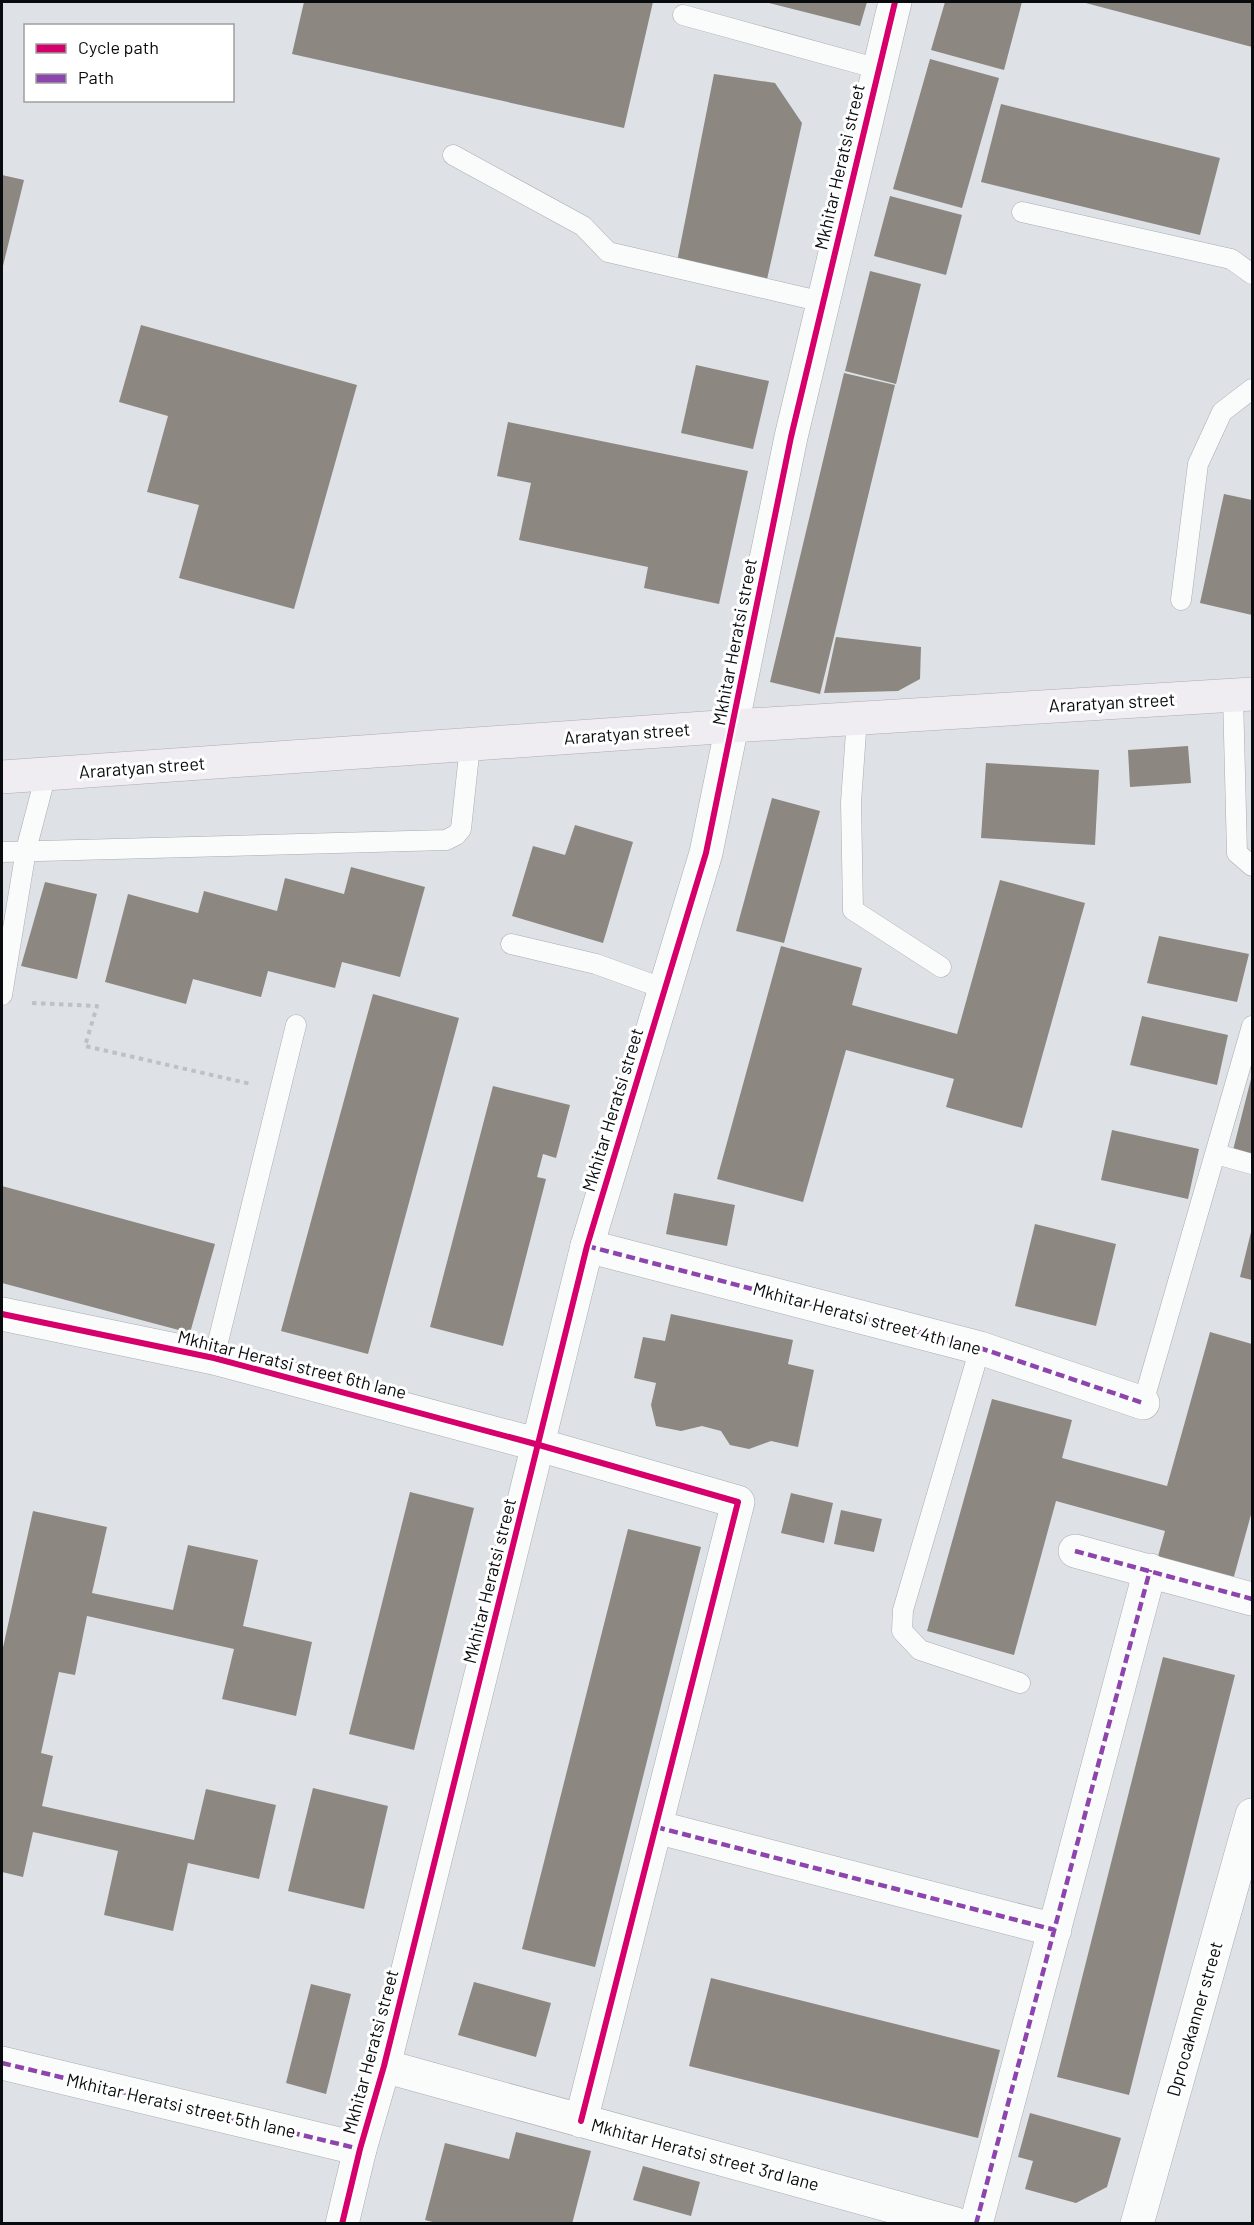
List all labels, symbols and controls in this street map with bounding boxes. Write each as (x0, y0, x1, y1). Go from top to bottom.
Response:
legend (24, 24, 234, 102)
text: Cycle path (78, 36, 159, 58)
text: Path (78, 66, 114, 88)
street label: Mkhitar Heratsi street (809, 82, 869, 252)
street label: Mkhitar Heratsi street (707, 556, 761, 727)
street label: Araratyan street (1048, 688, 1176, 716)
street label: Araratyan street (563, 718, 691, 748)
street label: Araratyan street (78, 752, 206, 782)
street label: Mkhitar Heratsi street (577, 1025, 647, 1194)
street label: Mkhitar Heratsi street 4th lane (751, 1277, 984, 1359)
street label: Mkhitar Heratsi street 6th lane (176, 1325, 409, 1403)
street label: Mkhitar Heratsi street (458, 1496, 520, 1666)
street label: Dprocakanner street (1161, 1939, 1227, 2099)
street label: Mkhitar Heratsi street (337, 1967, 403, 2137)
street label: Mkhitar Heratsi street 5th lane (64, 2068, 298, 2142)
street label: Mkhitar Heratsi street 3rd lane (589, 2113, 822, 2195)

